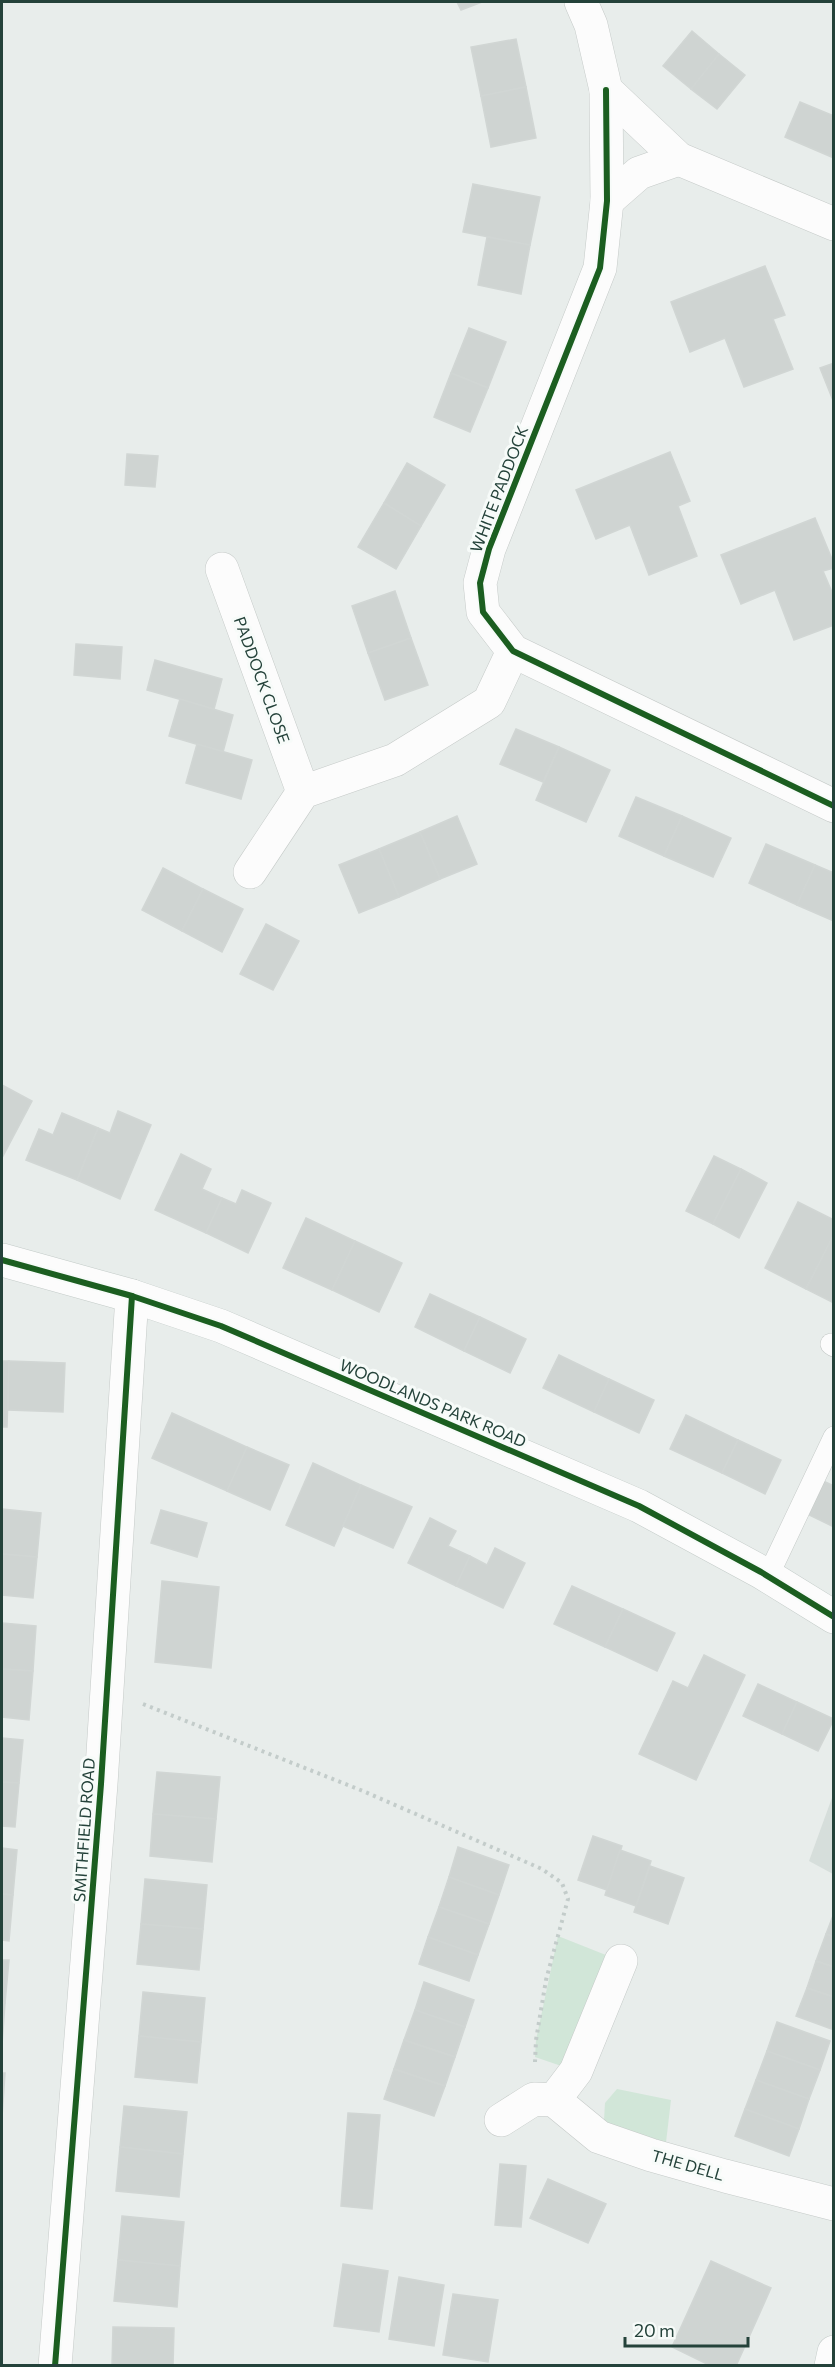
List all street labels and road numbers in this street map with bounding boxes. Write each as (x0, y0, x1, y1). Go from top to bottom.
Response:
street label: WHITE PADDOCK (466, 423, 532, 555)
street label: PADDOCK CLOSE (231, 614, 294, 746)
street label: WOODLANDS PARK ROAD (337, 1355, 529, 1451)
street label: SMITHFIELD ROAD (69, 1757, 98, 1903)
street label: THE DELL (650, 2145, 727, 2184)

